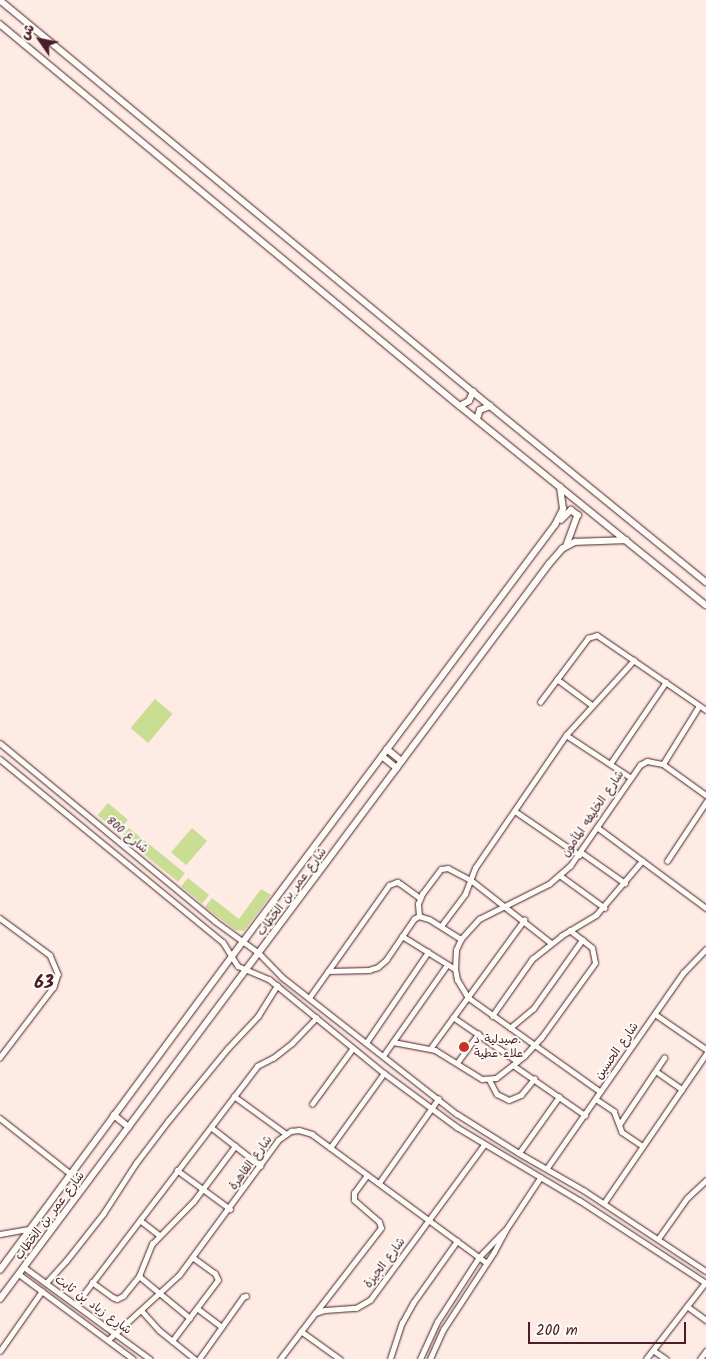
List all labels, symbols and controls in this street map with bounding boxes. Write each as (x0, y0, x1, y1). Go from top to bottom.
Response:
north arrow (15, 15, 65, 65)
text: ش (14, 19, 41, 44)
street label: شارع الخليفه المأمون (559, 768, 627, 860)
street label: شارع 800 (103, 813, 151, 857)
street label: شارع عمر بن الخطاب (254, 845, 330, 939)
district label: 63 (34, 973, 54, 995)
street label: شارع الحسين (592, 1020, 642, 1082)
place label: صيدلية د. علاء عطية (474, 1033, 523, 1061)
marker: صيدلية د. علاء عطية (458, 1041, 470, 1053)
street label: شارع القاهرة (226, 1133, 276, 1193)
street label: شارع عمر بن الخطاب (12, 1169, 88, 1263)
street label: شارع الجيزة (361, 1235, 409, 1291)
street label: شارع زياد بن ثابت (52, 1272, 134, 1338)
scale bar (531, 1312, 688, 1344)
text: 200 m (536, 1319, 578, 1343)

